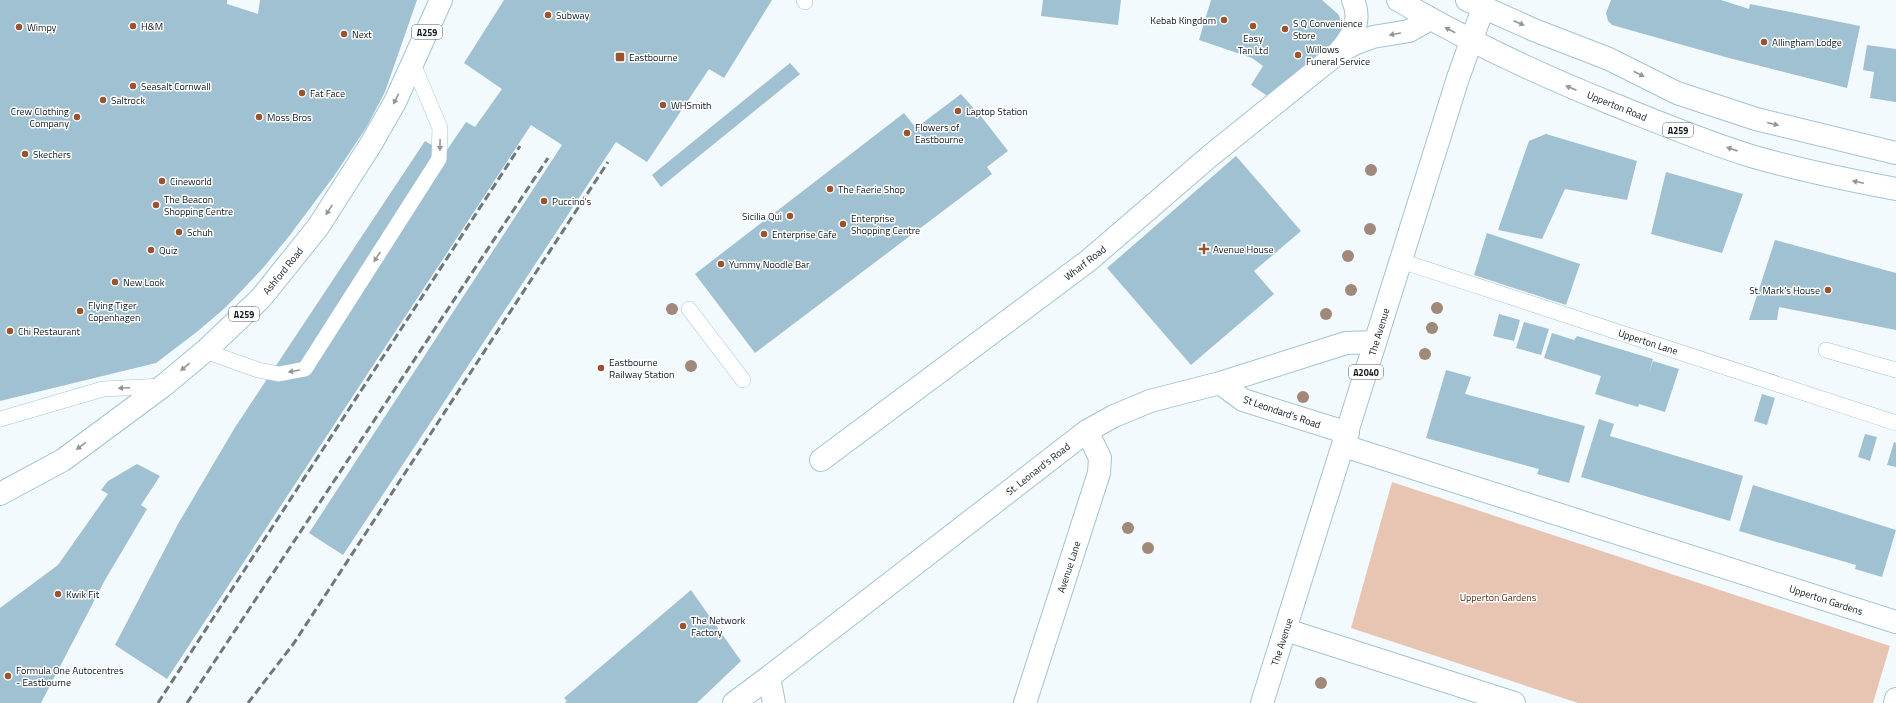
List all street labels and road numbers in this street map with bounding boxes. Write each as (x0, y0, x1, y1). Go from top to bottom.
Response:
road number: A259 (412, 25, 442, 39)
street label: Upperton Road (1585, 87, 1649, 125)
road number: A259 (1663, 123, 1693, 137)
street label: Wharf Road (1061, 242, 1109, 284)
street label: Ashford Road (259, 244, 307, 298)
street label: The Avenue (1365, 306, 1393, 358)
road number: A259 (229, 307, 259, 321)
street label: Upperton Lane (1616, 325, 1680, 359)
road number: A2040 (1349, 365, 1383, 379)
street label: St Leondard's Road (1241, 392, 1323, 432)
street label: St. Leonard's Road (1003, 439, 1073, 499)
street label: Avenue Lane (1054, 539, 1084, 595)
street label: Upperton Gardens (1787, 581, 1865, 619)
street label: The Avenue (1267, 616, 1297, 668)

